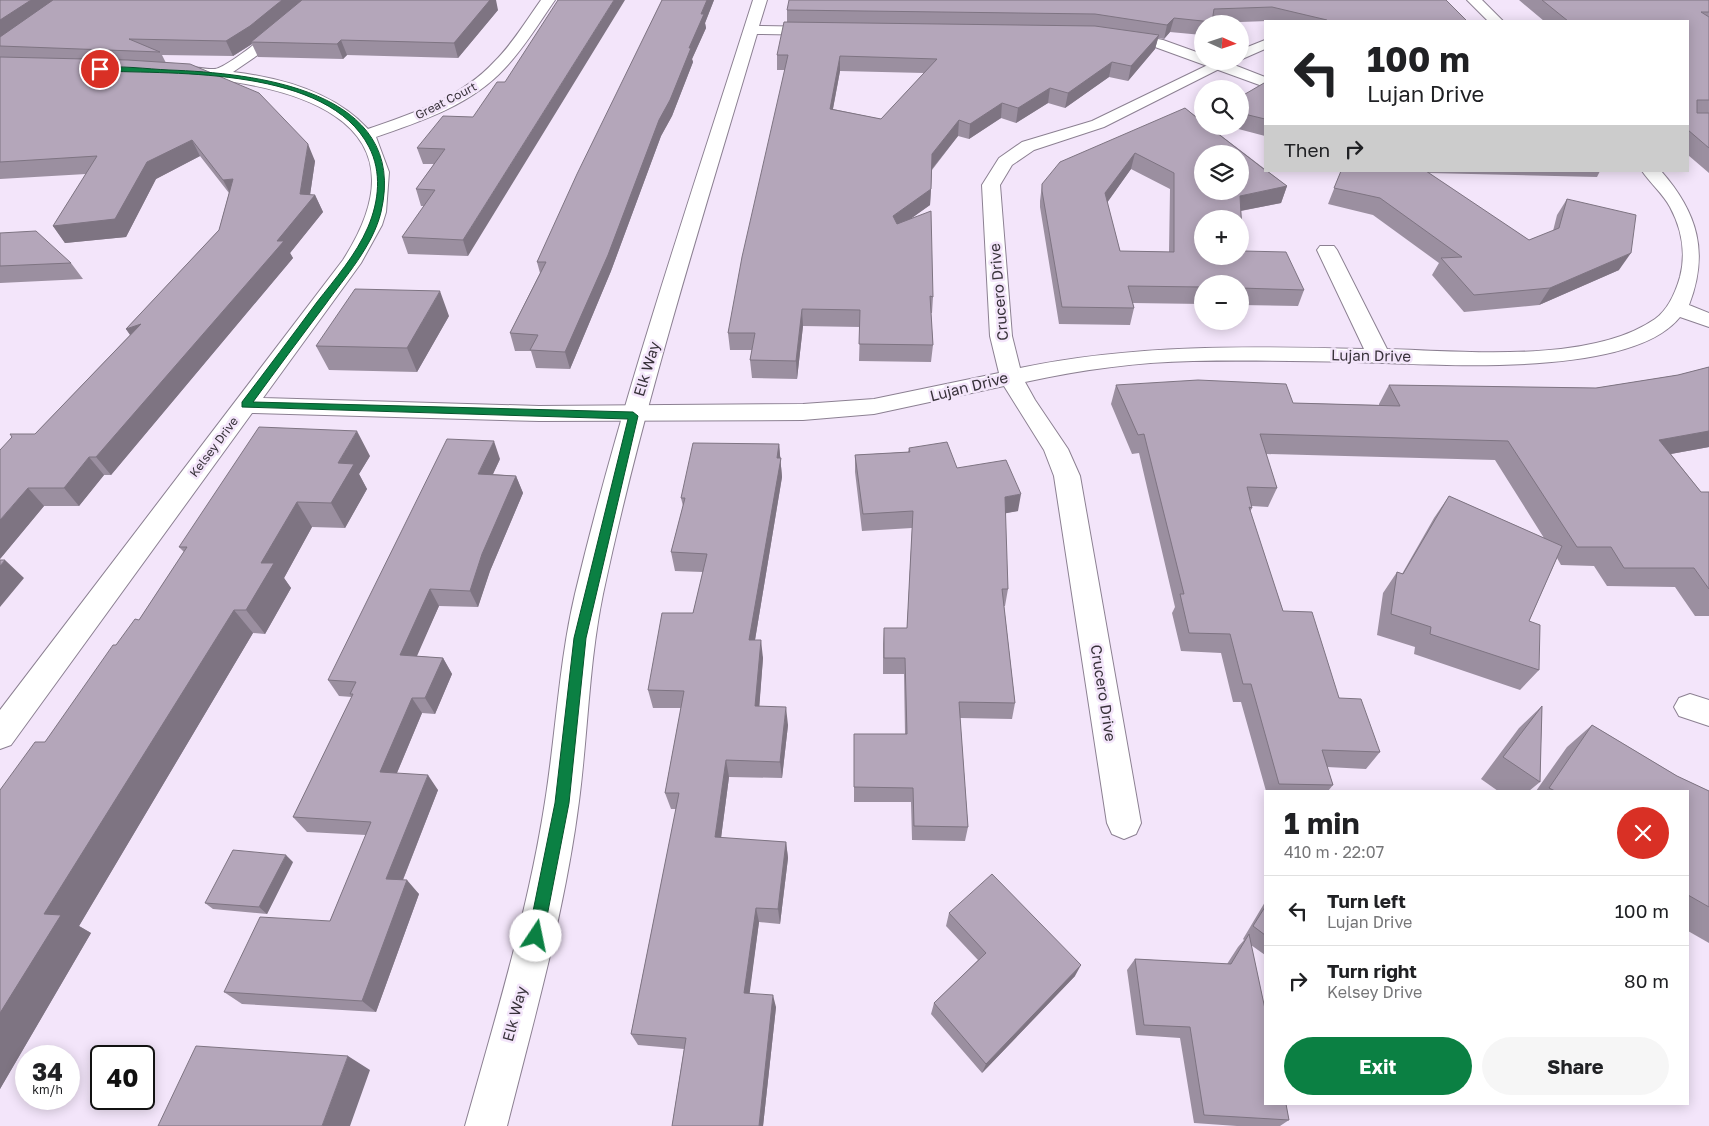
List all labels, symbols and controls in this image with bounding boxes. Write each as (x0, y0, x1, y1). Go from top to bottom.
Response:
north arrow (1194, 15, 1249, 70)
map controls (1194, 15, 1249, 330)
text: 100 m (1367, 38, 1470, 80)
icon: left (1284, 40, 1349, 105)
pin (79, 48, 121, 90)
icon: arrive (86, 55, 114, 83)
street label: Great Court (413, 79, 479, 122)
button: search (1194, 80, 1249, 135)
text: Lujan Drive (1367, 80, 1484, 107)
icon: right (1340, 135, 1368, 163)
text: Then (1284, 138, 1330, 161)
button: layers (1194, 145, 1249, 200)
button: + (1194, 210, 1249, 265)
street label: Crucero Drive (985, 242, 1011, 341)
button: − (1194, 275, 1249, 330)
street label: Elk Way (629, 338, 663, 398)
street label: Lujan Drive (1331, 345, 1411, 365)
street label: Lujan Drive (928, 368, 1010, 404)
street label: Kelsey Drive (186, 414, 241, 480)
street label: Crucero Drive (1087, 643, 1121, 743)
text: 1 min (1284, 805, 1360, 841)
button: close (1617, 807, 1669, 859)
text: 410 m · 22:07 (1284, 842, 1384, 862)
text: Turn left (1327, 889, 1406, 912)
icon: left (1284, 897, 1312, 925)
text: 100 m (1615, 899, 1669, 922)
position arrow (509, 909, 561, 961)
text: Lujan Drive (1327, 912, 1412, 932)
text: Turn right (1327, 959, 1417, 982)
icon: right (1284, 967, 1312, 995)
text: 80 m (1624, 969, 1669, 992)
text: Kelsey Drive (1327, 982, 1422, 1002)
street label: Elk Way (498, 984, 530, 1043)
button: Exit (1284, 1037, 1472, 1095)
button: Share (1482, 1037, 1669, 1095)
speed limit sign: 40 (90, 1045, 155, 1110)
text: 34 (32, 1056, 63, 1087)
text: km/h (32, 1082, 63, 1097)

